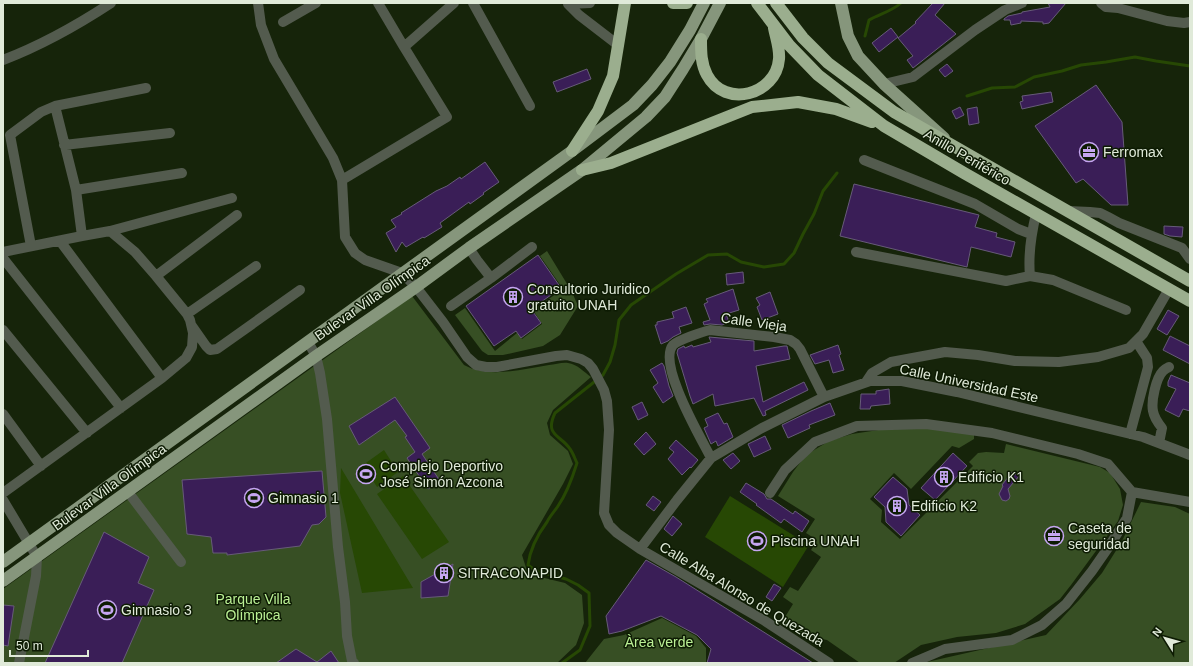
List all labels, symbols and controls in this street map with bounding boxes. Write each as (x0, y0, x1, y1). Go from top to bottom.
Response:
street label: Anillo Periférico (921, 126, 1013, 188)
office icon: Ferromax (1078, 141, 1100, 163)
place label: Ferromax (1103, 144, 1163, 160)
street label: Bulevar Villa Olímpica (311, 252, 433, 344)
place label: Consultorio Juridico gratuito UNAH (527, 281, 650, 313)
building icon: Consultorio Juridico gratuito UNAH (502, 286, 524, 308)
street label: Calle Vieja (720, 309, 788, 335)
street label: Calle Universidad Este (898, 360, 1040, 406)
street label: Bulevar Villa Olímpica (49, 440, 169, 534)
place label: Complejo Deportivo José Simón Azcona (380, 458, 503, 490)
sports icon: Complejo Deportivo José Simón Azcona (355, 463, 377, 485)
building icon: Edificio K1 (933, 466, 955, 488)
place label: Edificio K1 (958, 469, 1024, 485)
sports icon: Gimnasio 1 (243, 487, 265, 509)
place label: Gimnasio 1 (268, 490, 339, 506)
building icon: Edificio K2 (886, 495, 908, 517)
place label: Edificio K2 (911, 498, 977, 514)
place label: Caseta de seguridad (1068, 520, 1132, 552)
office icon: Caseta de seguridad (1043, 525, 1065, 547)
sports icon: Piscina UNAH (746, 530, 768, 552)
place label: Piscina UNAH (771, 533, 860, 549)
street label: Calle Alba Alonso de Quezada (657, 538, 827, 650)
building icon: SITRACONAPID (433, 562, 455, 584)
place label: SITRACONAPID (458, 565, 563, 581)
park label: Parque Villa Olímpica (215, 591, 291, 623)
sports icon: Gimnasio 3 (96, 599, 118, 621)
place label: Gimnasio 3 (121, 602, 192, 618)
north arrow (1145, 618, 1185, 658)
text: N (1150, 625, 1164, 639)
scale bar (10, 632, 88, 658)
park label: Àrea verde (625, 634, 693, 650)
text: 50 m (16, 639, 43, 653)

